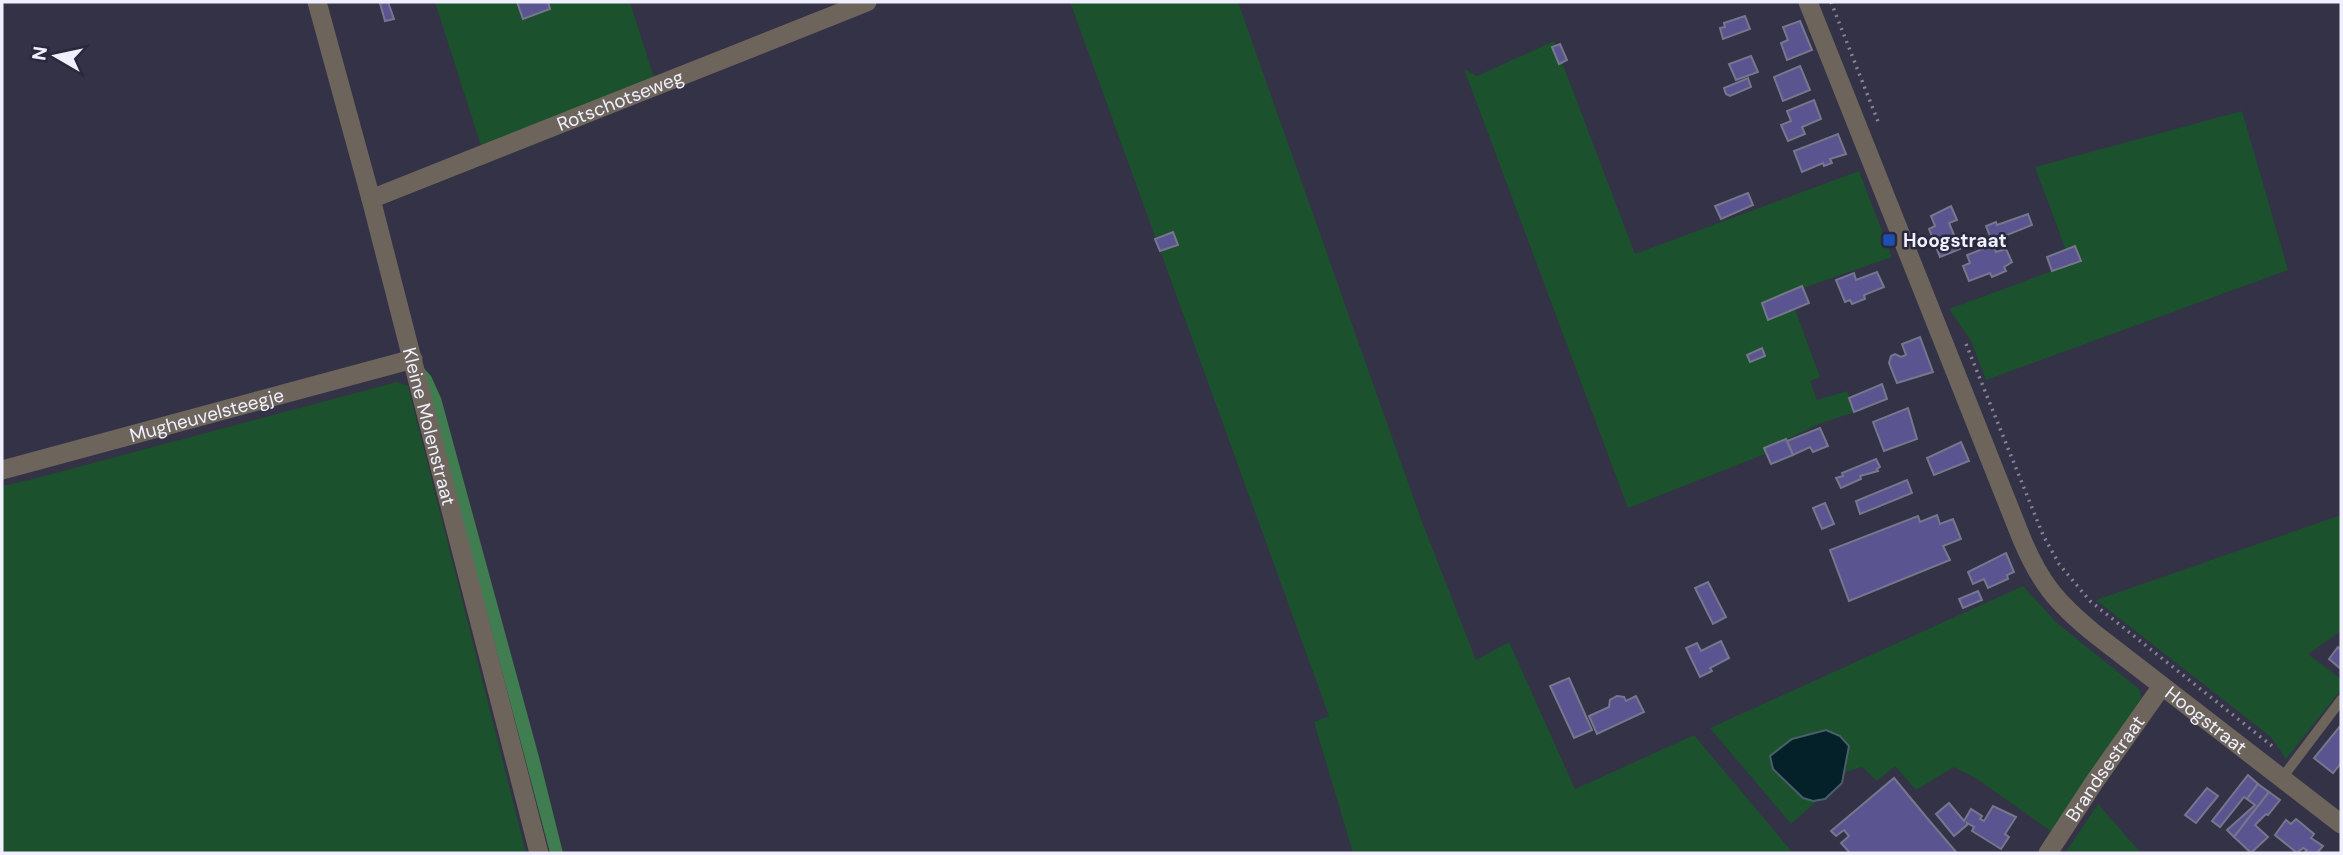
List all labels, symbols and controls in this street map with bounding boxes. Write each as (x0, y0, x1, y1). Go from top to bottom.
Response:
north arrow (21, 21, 91, 91)
text: N (26, 45, 53, 62)
street label: Rotschotseweg (553, 64, 688, 137)
place label: Hoogstraat (1903, 228, 2007, 253)
marker: Hoogstraat (1881, 232, 1897, 248)
street label: Kleine Molenstraat (397, 345, 461, 508)
street label: Mugheuvelsteegje (127, 382, 287, 448)
street label: Hoogstraat (2160, 681, 2252, 760)
street label: Brandsestraat (2060, 711, 2150, 826)

